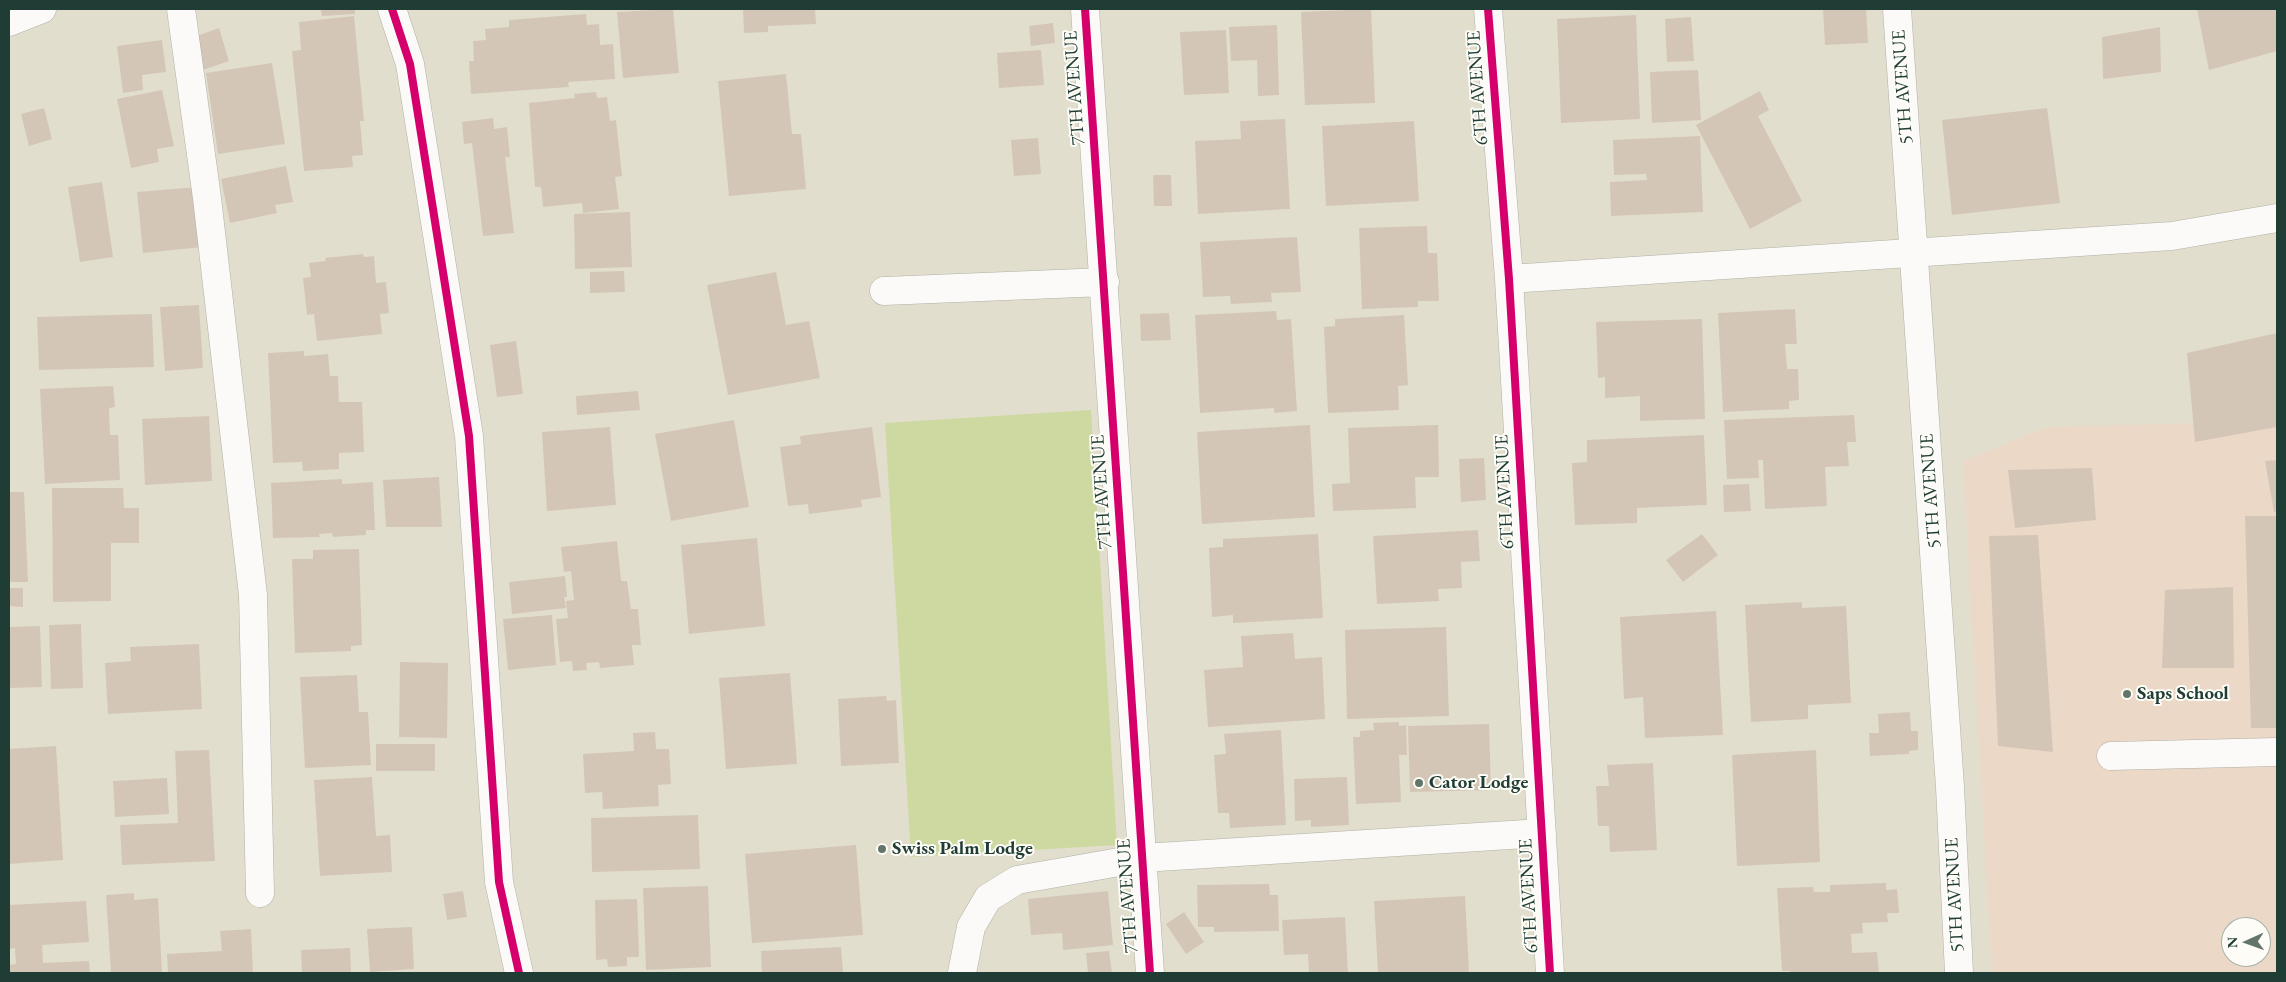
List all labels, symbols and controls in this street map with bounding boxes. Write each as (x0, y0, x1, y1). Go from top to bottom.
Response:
street label: 5TH AVENUE (1888, 29, 1918, 145)
street label: 7TH AVENUE (1060, 30, 1090, 146)
street label: 6TH AVENUE (1463, 30, 1493, 146)
street label: 5TH AVENUE (1916, 433, 1946, 549)
street label: 7TH AVENUE (1087, 434, 1117, 550)
street label: 6TH AVENUE (1491, 434, 1519, 550)
place label: Saps School (2137, 683, 2229, 705)
marker: Saps School (2121, 688, 2133, 700)
place label: Cator Lodge (1429, 772, 1528, 794)
marker: Cator Lodge (1413, 777, 1425, 789)
street label: 5TH AVENUE (1941, 837, 1969, 953)
place label: Swiss Palm Lodge (892, 838, 1033, 860)
street label: 7TH AVENUE (1113, 838, 1143, 954)
street label: 6TH AVENUE (1515, 838, 1543, 954)
marker: Swiss Palm Lodge (876, 843, 888, 855)
north arrow (2221, 917, 2271, 967)
text: N (2223, 937, 2241, 948)

